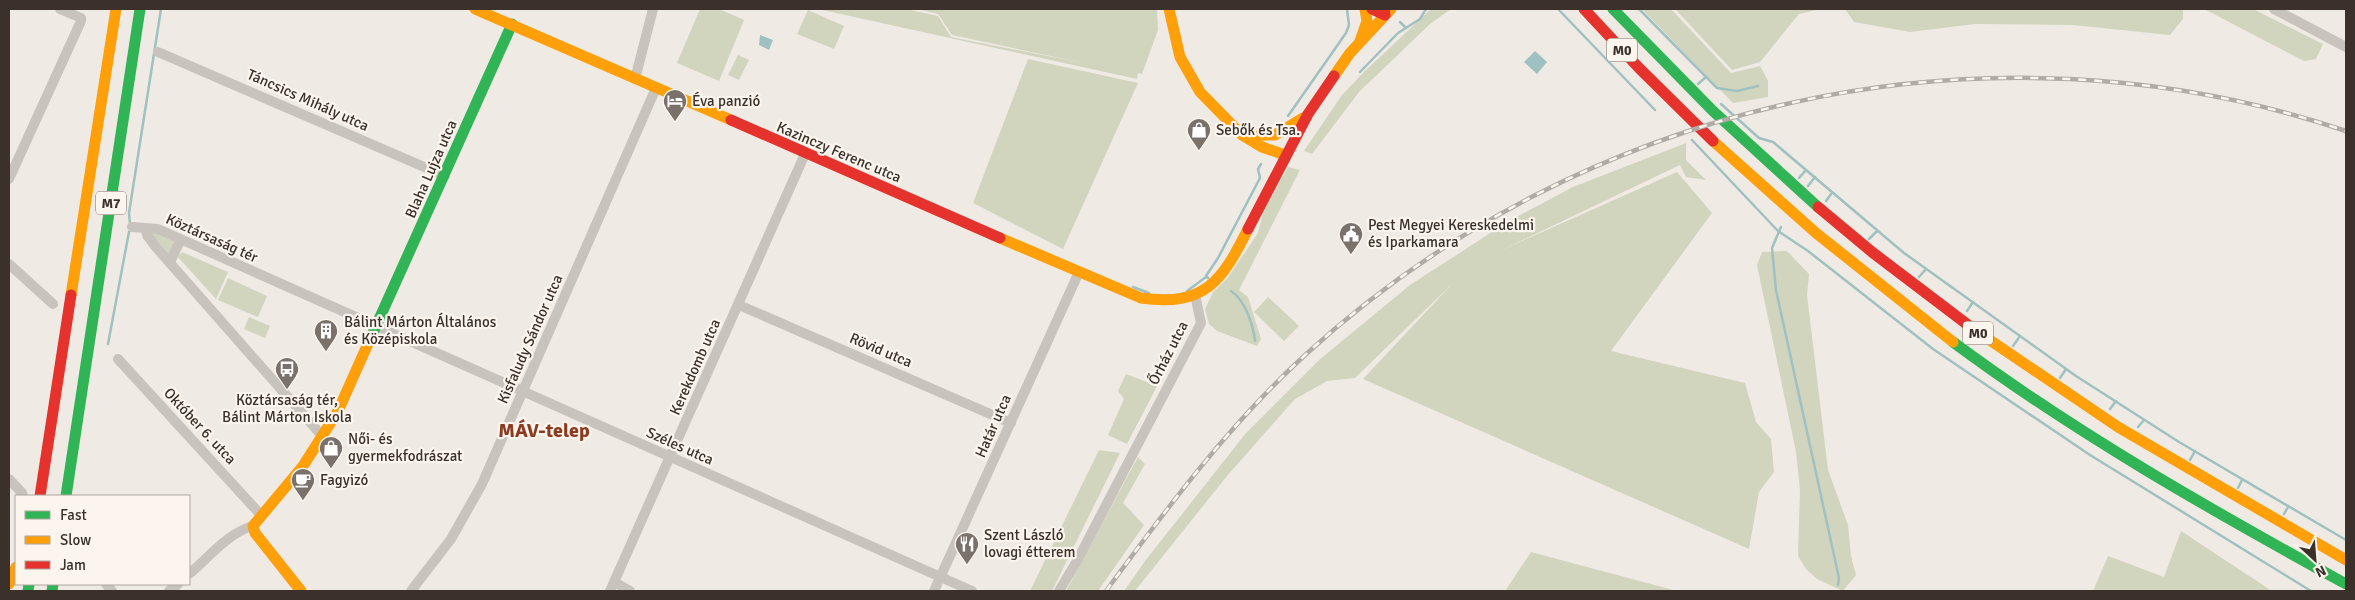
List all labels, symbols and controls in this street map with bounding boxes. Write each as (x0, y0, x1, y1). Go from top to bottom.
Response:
road number: M0 (1607, 38, 1637, 62)
street label: Táncsics Mihály utca (244, 65, 372, 135)
hotel icon: Éva panzió (662, 88, 688, 122)
place label: Éva panzió (692, 91, 760, 110)
street label: Blaha Lujza utca (401, 117, 461, 221)
shop icon: Sebők és Tsa. (1186, 117, 1212, 151)
street label: Kazinczy Ferenc utca (774, 118, 904, 186)
place label: Sebők és Tsa. (1216, 121, 1300, 139)
road number: M7 (96, 192, 126, 214)
street label: Köztársaság tér (163, 210, 261, 267)
place label: Pest Megyei Kereskedelmi és Iparkamara (1368, 216, 1534, 251)
public building icon: Pest Megyei Kereskedelmi és Iparkamara (1338, 221, 1364, 255)
street label: Kisfaludy Sándor utca (493, 272, 567, 406)
place label: Bálint Márton Általános és Középiskola (344, 312, 497, 348)
street label: Kerekdomb utca (666, 316, 724, 418)
building icon: Bálint Márton Általános és Középiskola (313, 318, 339, 352)
street label: Őrház utca (1143, 318, 1192, 388)
road number: M0 (1963, 322, 1993, 344)
street label: Rövid utca (847, 329, 915, 371)
bus stop icon: Köztársaság tér, Bálint Márton Iskola (274, 356, 300, 390)
street label: Október 6. utca (160, 384, 240, 468)
place label: Köztársaság tér, Bálint Márton Iskola (222, 391, 352, 426)
street label: Határ utca (971, 392, 1015, 460)
district label: MÁV-telep (498, 418, 590, 443)
street label: Széles utca (644, 423, 716, 469)
place label: Női- és gyermekfodrászat (348, 430, 462, 465)
shop icon: Női- és gyermekfodrászat (318, 435, 344, 469)
cafe icon: Fagyizó (290, 467, 316, 501)
place label: Fagyizó (320, 471, 368, 489)
legend (15, 495, 190, 585)
text: Fast (60, 506, 87, 524)
place label: Szent László lovagi étterem (984, 526, 1076, 561)
text: Slow (60, 531, 91, 549)
restaurant icon: Szent László lovagi étterem (954, 531, 980, 565)
north arrow (2290, 535, 2340, 585)
text: Jam (60, 556, 86, 574)
text: N (2312, 561, 2329, 581)

